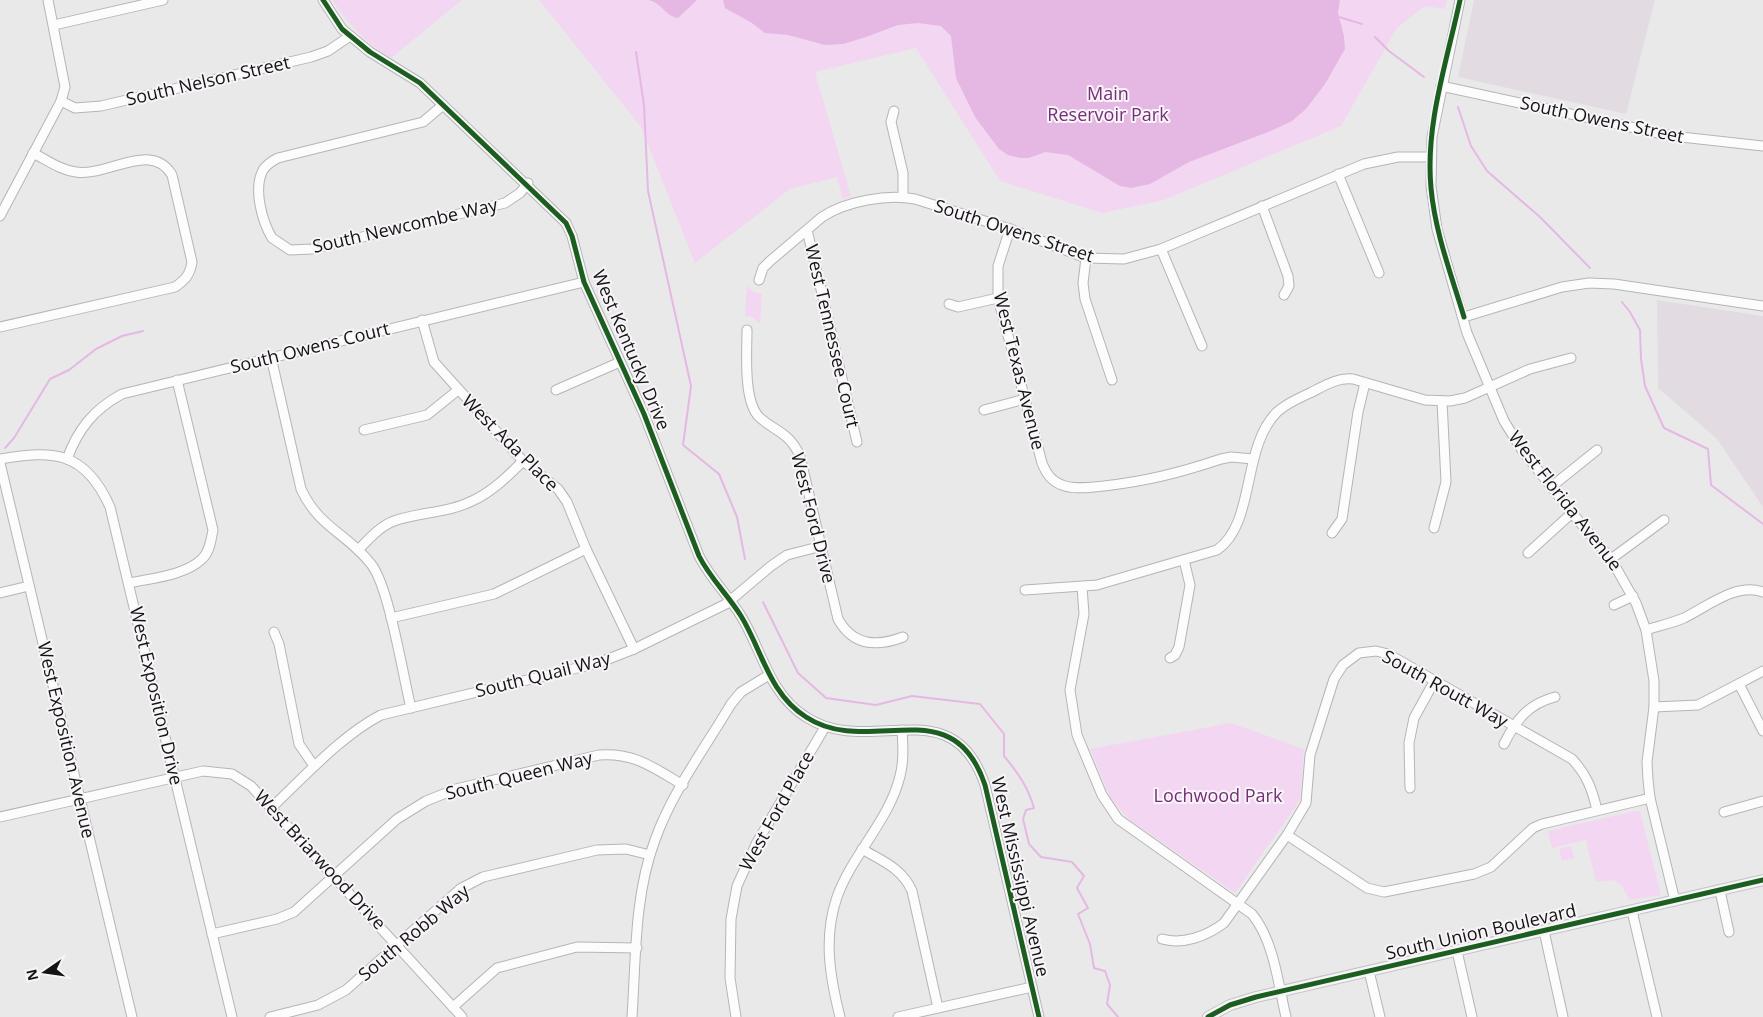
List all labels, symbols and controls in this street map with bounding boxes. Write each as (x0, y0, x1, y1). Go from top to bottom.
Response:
street label: South Nelson Street (123, 49, 292, 111)
park label: Main Reservoir Park (1047, 81, 1169, 126)
street label: South Owens Street (1518, 90, 1686, 148)
street label: South Newcombe Way (310, 192, 501, 258)
street label: South Owens Street (931, 193, 1097, 267)
street label: West Tennessee Court (800, 242, 866, 430)
street label: West Kentucky Drive (587, 266, 677, 433)
street label: West Texas Avenue (989, 289, 1051, 452)
street label: South Owens Court (228, 316, 392, 378)
street label: West Ada Place (457, 389, 564, 496)
street label: West Florida Avenue (1504, 425, 1628, 575)
street label: West Ford Drive (786, 450, 842, 585)
street label: West Exposition Drive (125, 604, 189, 787)
street label: West Exposition Avenue (33, 639, 101, 840)
street label: South Routt Way (1378, 644, 1513, 733)
street label: South Quail Way (473, 645, 614, 702)
street label: South Queen Way (443, 745, 596, 805)
street label: West Ford Place (733, 746, 819, 875)
street label: West Mississippi Avenue (986, 774, 1056, 979)
park label: Lochwood Park (1154, 783, 1283, 807)
street label: West Briarwood Drive (250, 784, 392, 934)
street label: South Robb Way (353, 878, 475, 986)
street label: South Union Boulevard (1383, 897, 1578, 965)
north arrow (20, 947, 70, 997)
text: N (21, 967, 42, 983)

